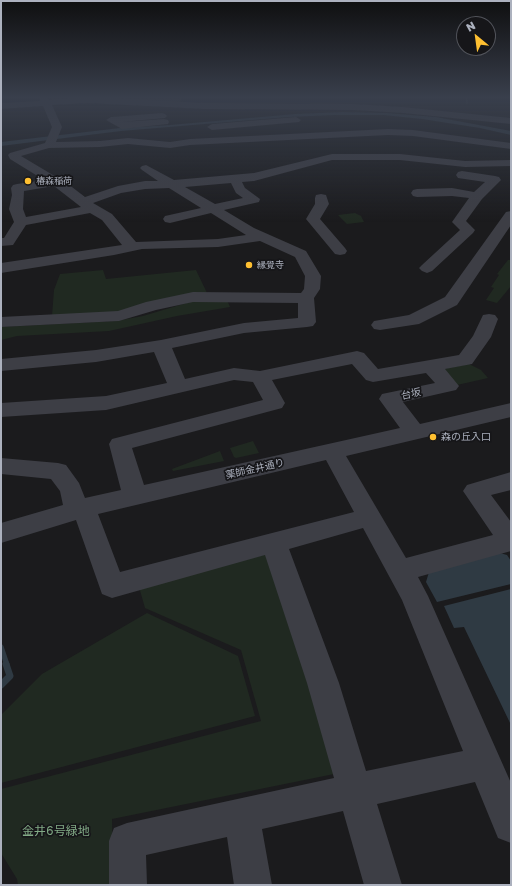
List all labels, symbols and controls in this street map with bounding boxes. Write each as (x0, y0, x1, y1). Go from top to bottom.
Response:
north arrow (456, 16, 496, 56)
text: N (464, 18, 477, 34)
marker: 椿森稲荷 (23, 176, 33, 186)
place label: 椿森稲荷 (36, 176, 72, 186)
marker: 縁覺寺 (244, 260, 254, 270)
place label: 縁覺寺 (257, 260, 284, 270)
street label: 台坂 (400, 386, 422, 402)
place label: 森の丘入口 (441, 431, 491, 443)
marker: 森の丘入口 (428, 432, 438, 442)
street label: 薬師金井通り (224, 456, 286, 482)
park label: 金井6号緑地 (22, 824, 90, 838)

